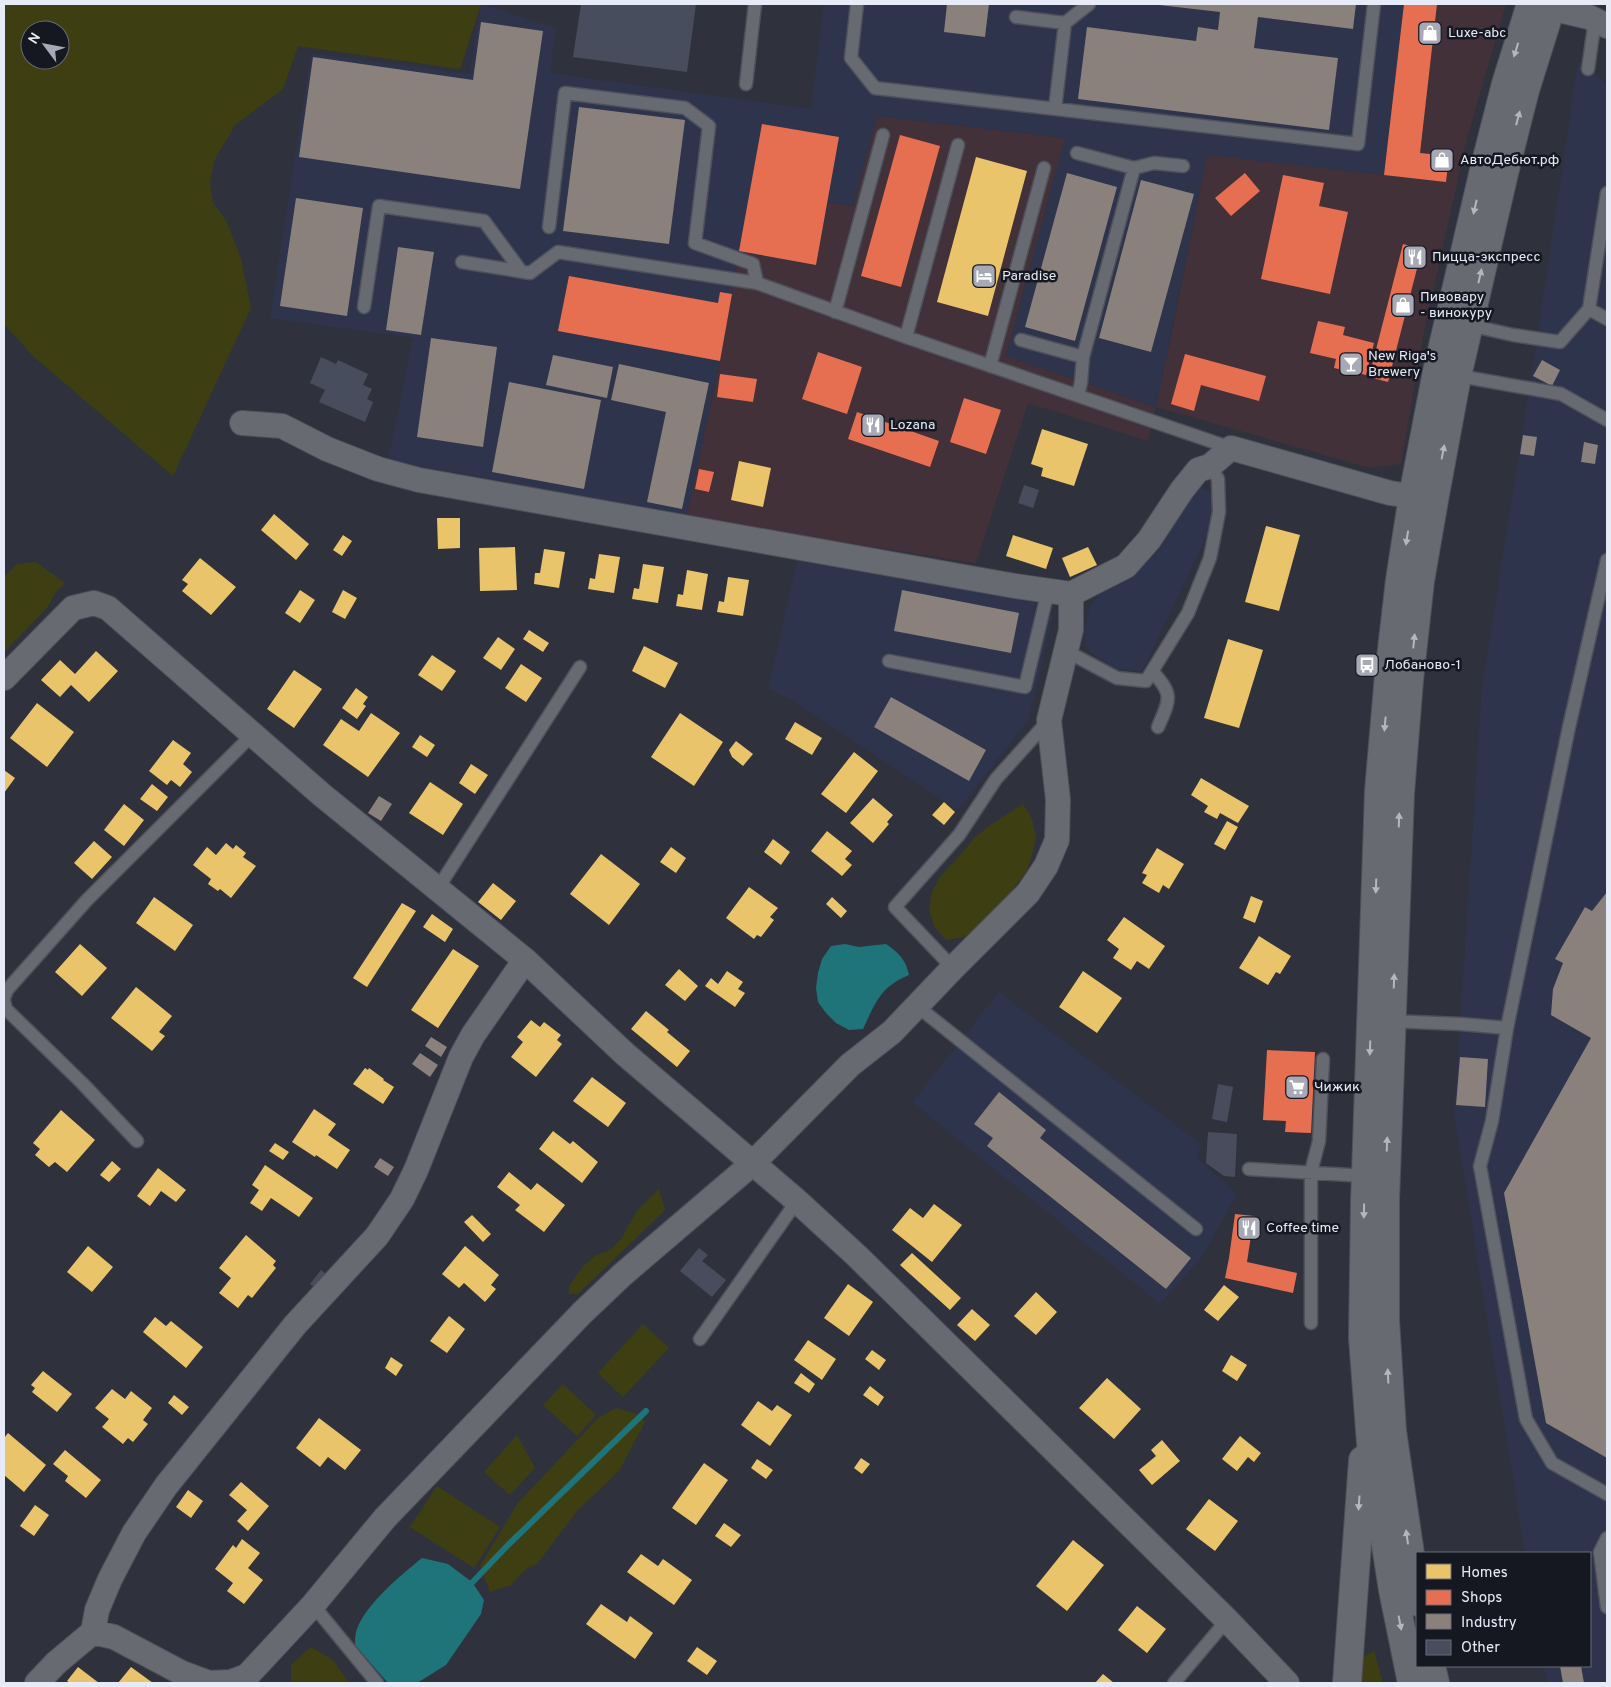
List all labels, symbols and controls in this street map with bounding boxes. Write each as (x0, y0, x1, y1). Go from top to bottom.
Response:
north arrow (20, 20, 70, 70)
shop icon: Luxe-abc (1417, 20, 1443, 46)
place label: Luxe-abc (1448, 25, 1506, 42)
text: N (25, 30, 45, 48)
one-way arrow (1512, 43, 1520, 58)
one-way arrow (1514, 110, 1522, 125)
shop icon: АвтоДебют.рф (1429, 147, 1455, 173)
place label: АвтоДебют.рф (1460, 152, 1559, 169)
one-way arrow (1471, 200, 1479, 215)
restaurant icon: Пицца-экспресс (1402, 244, 1428, 270)
place label: Пицца-экспресс (1432, 249, 1540, 266)
hotel icon: Paradise (971, 263, 997, 289)
place label: Paradise (1002, 268, 1056, 285)
one-way arrow (1476, 268, 1484, 283)
place label: Пивовару - винокуру (1420, 289, 1492, 322)
shop icon: Пивовару - винокуру (1390, 292, 1416, 318)
place label: New Riga's Brewery (1368, 348, 1436, 381)
bar icon: New Riga's Brewery (1338, 351, 1364, 377)
restaurant icon: Lozana (860, 412, 886, 438)
place label: Lozana (890, 417, 935, 434)
one-way arrow (1439, 443, 1447, 459)
one-way arrow (1403, 531, 1411, 547)
one-way arrow (1410, 633, 1418, 649)
bus stop icon: Лобаново-1 (1354, 652, 1380, 678)
place label: Лобаново-1 (1384, 657, 1461, 674)
one-way arrow (1381, 716, 1389, 732)
one-way arrow (1396, 812, 1404, 828)
one-way arrow (1372, 878, 1380, 894)
one-way arrow (1390, 973, 1398, 989)
one-way arrow (1366, 1041, 1374, 1057)
supermarket icon: Чижик (1284, 1074, 1310, 1100)
place label: Чижик (1314, 1079, 1360, 1096)
one-way arrow (1384, 1135, 1392, 1151)
one-way arrow (1360, 1203, 1368, 1219)
restaurant icon: Coffee time (1236, 1215, 1262, 1241)
place label: Coffee time (1266, 1220, 1339, 1237)
one-way arrow (1384, 1368, 1392, 1384)
one-way arrow (1355, 1495, 1363, 1511)
one-way arrow (1403, 1529, 1411, 1545)
legend (1416, 1552, 1591, 1667)
text: Homes (1461, 1564, 1508, 1583)
text: Shops (1461, 1589, 1502, 1608)
text: Industry (1461, 1614, 1517, 1633)
one-way arrow (1396, 1616, 1404, 1631)
text: Other (1461, 1639, 1500, 1658)

